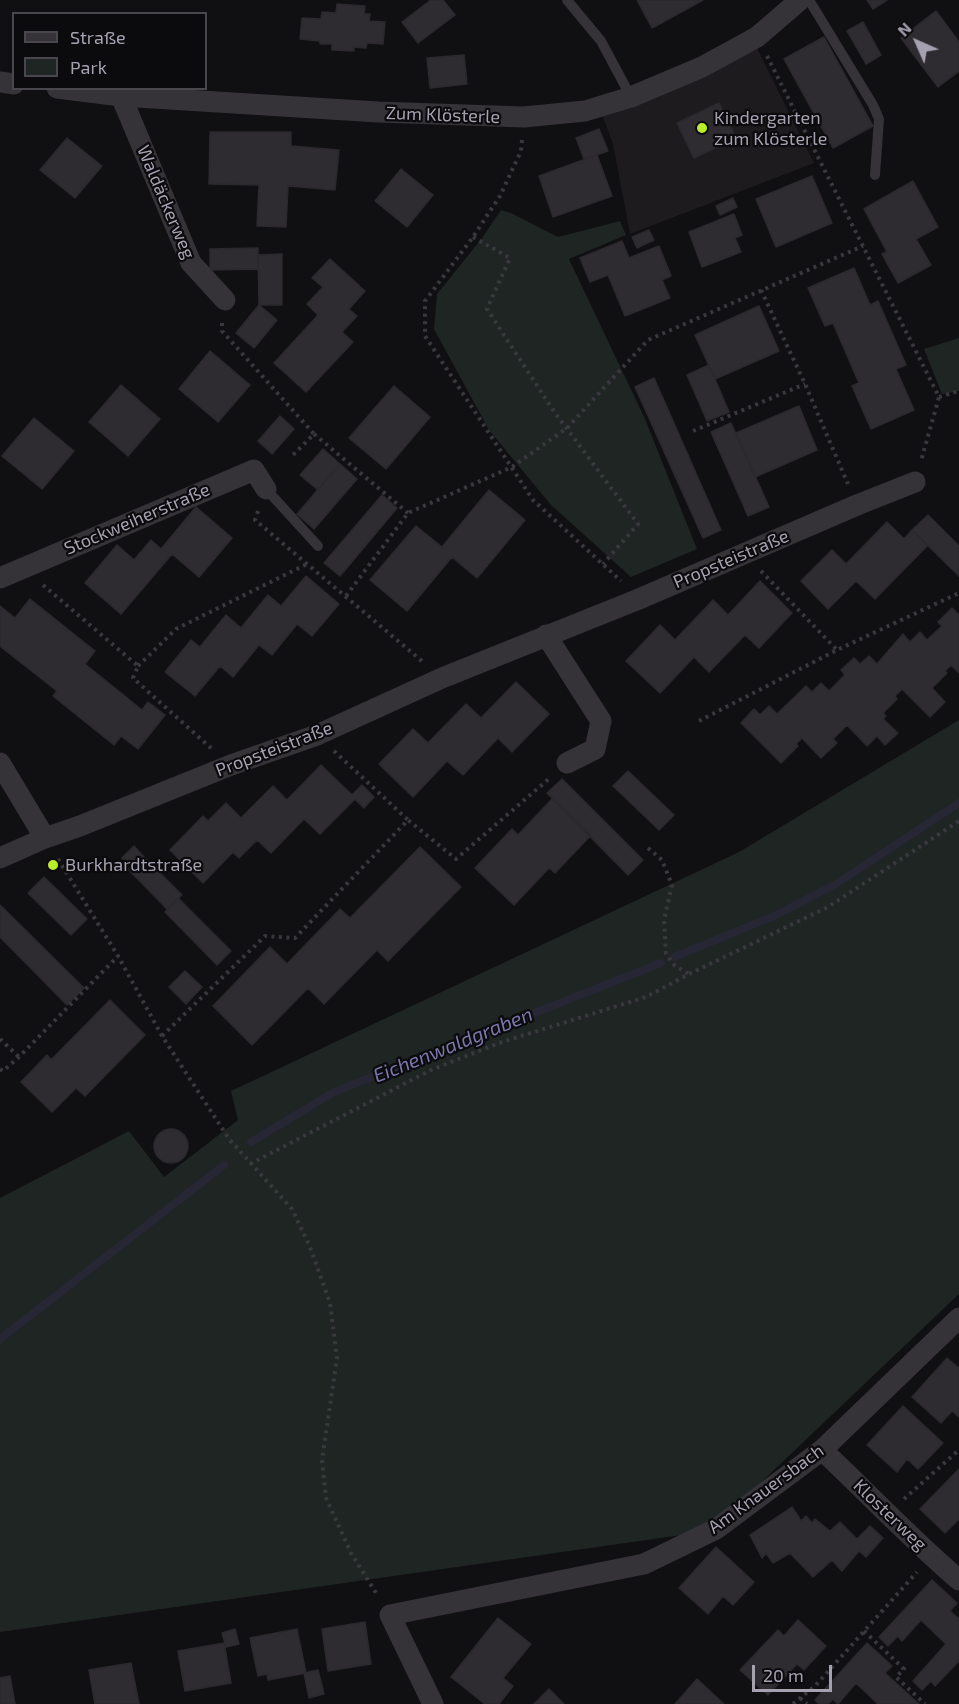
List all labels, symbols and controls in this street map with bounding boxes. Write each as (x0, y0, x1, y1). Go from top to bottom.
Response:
legend (12, 12, 207, 90)
north arrow (887, 12, 947, 72)
text: N (893, 18, 915, 40)
text: Straße (70, 26, 126, 48)
text: Park (70, 56, 107, 78)
street label: Zum Klösterle (385, 102, 501, 128)
place label: Kindergarten zum Klösterle (714, 107, 827, 150)
marker: Kindergarten zum Klösterle (695, 121, 709, 135)
street label: Waldäckerweg (132, 142, 200, 262)
street label: Stockweiherstraße (61, 479, 213, 559)
street label: Propsteistraße (670, 525, 792, 593)
street label: Propsteistraße (213, 717, 335, 781)
place label: Burkhardtstraße (65, 854, 202, 876)
marker: Burkhardtstraße (46, 858, 60, 872)
water label: Eichenwaldgraben (370, 1002, 536, 1088)
street label: Am Knauersbach (704, 1440, 828, 1538)
street label: Klosterweg (849, 1475, 931, 1555)
scale bar (755, 1653, 834, 1691)
text: 20 m (763, 1664, 804, 1686)

